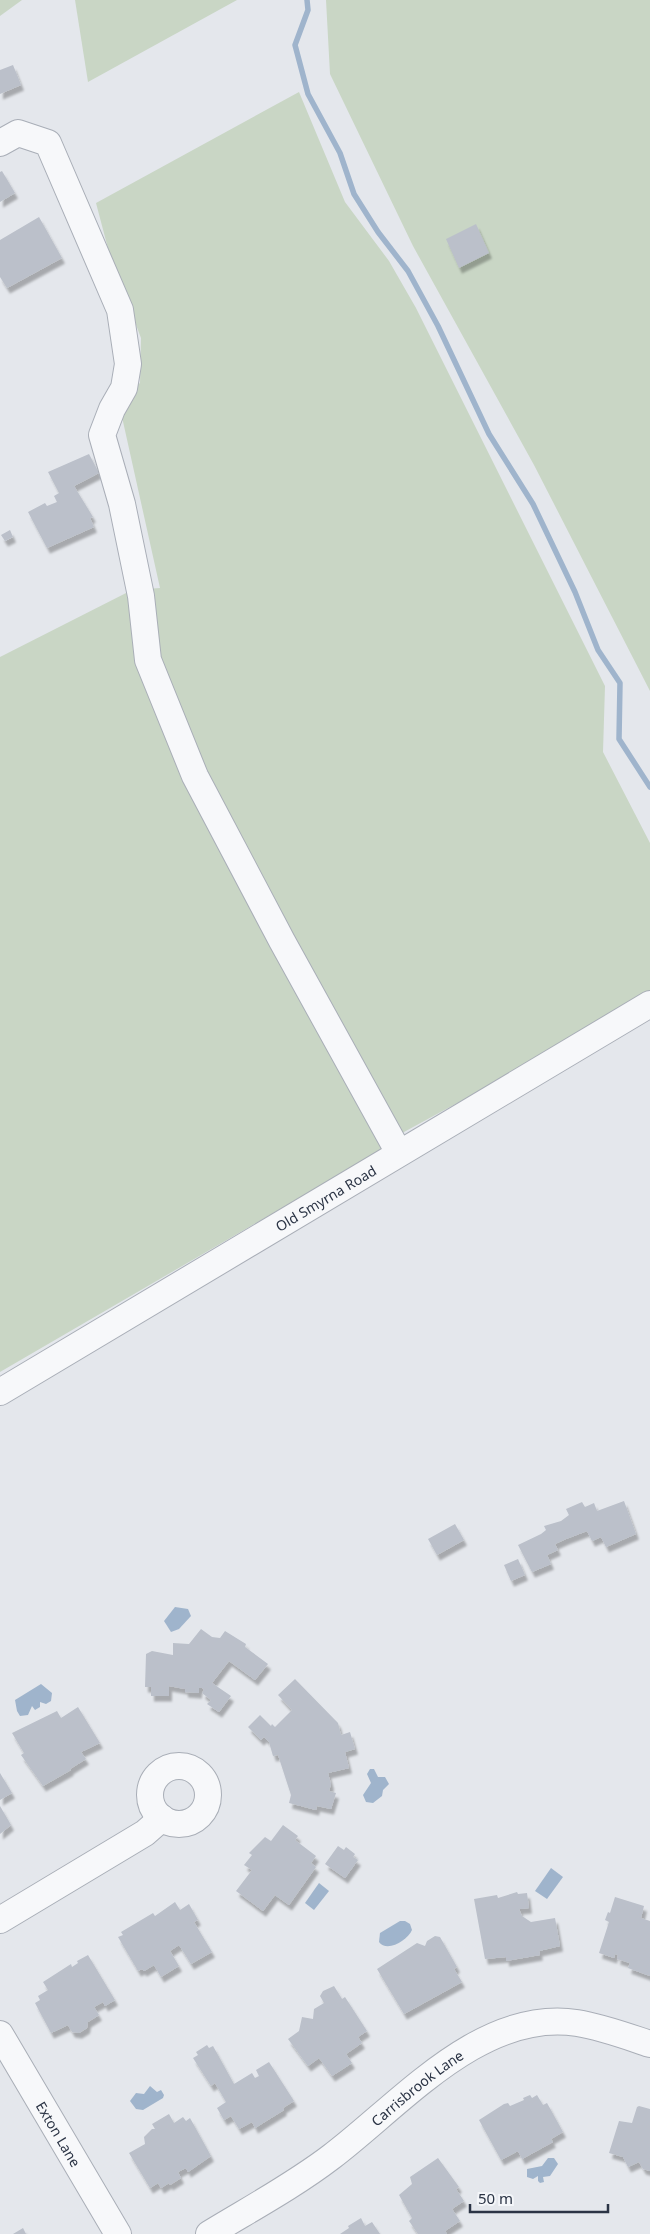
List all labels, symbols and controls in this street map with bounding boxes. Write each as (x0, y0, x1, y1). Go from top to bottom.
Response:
street label: Old Smyrna Road (271, 1160, 379, 1235)
street label: Carrisbrook Lane (367, 2045, 467, 2130)
street label: Exton Lane (32, 2098, 86, 2170)
scale bar (470, 2182, 608, 2214)
text: 50 m (478, 2188, 513, 2208)

